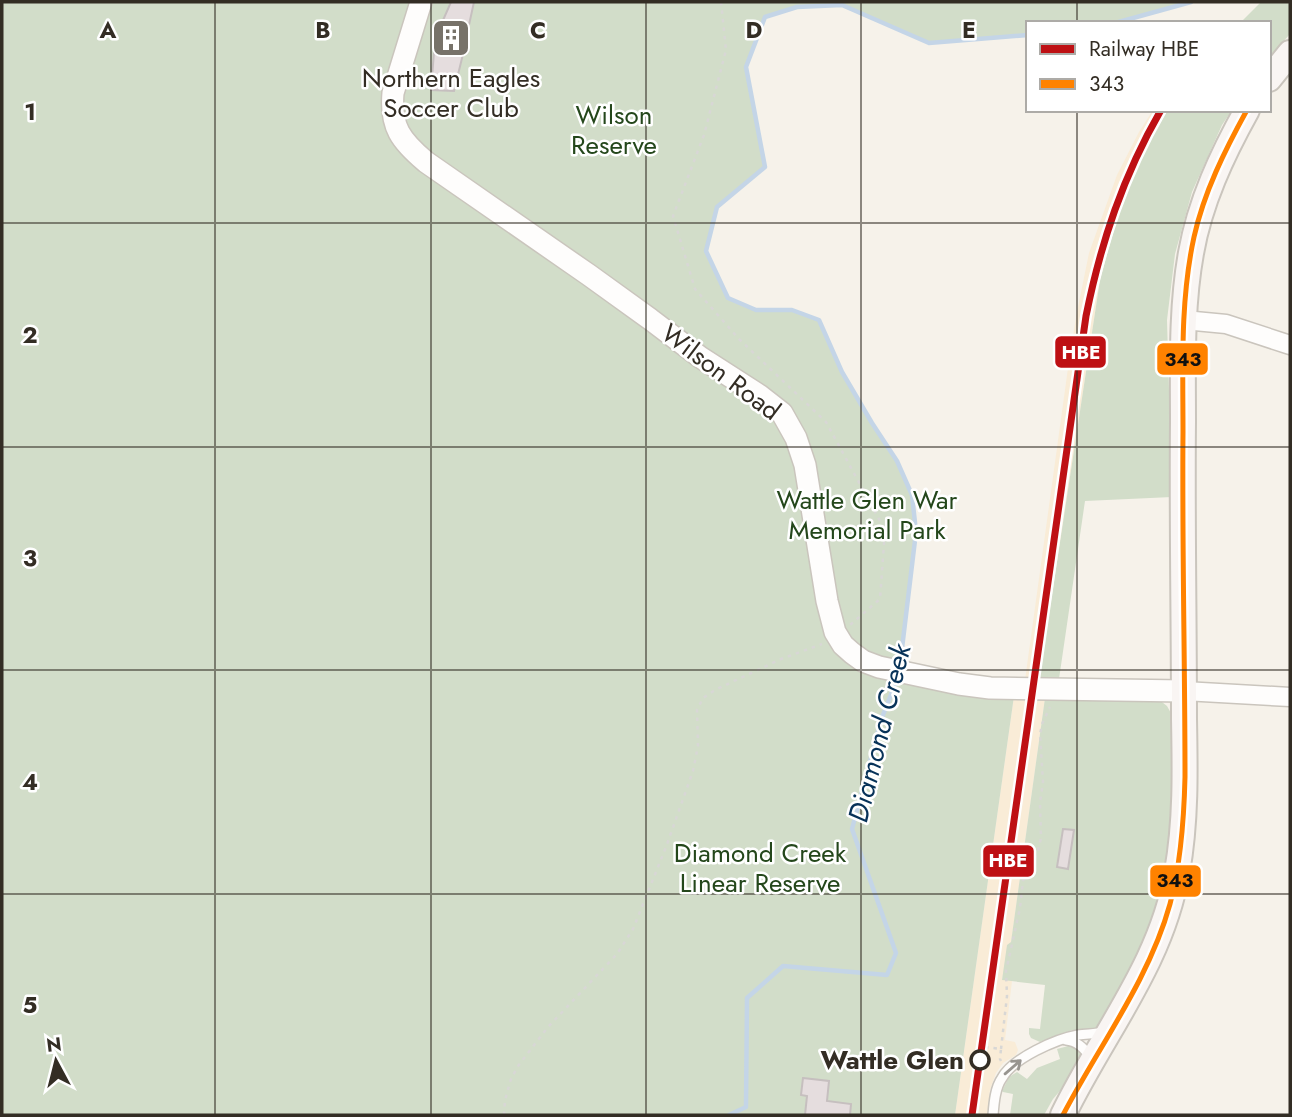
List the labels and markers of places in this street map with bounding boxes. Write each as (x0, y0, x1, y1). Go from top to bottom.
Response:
building icon: Northern Eagles Soccer Club (430, 17, 472, 59)
place label: Northern Eagles Soccer Club (362, 59, 540, 127)
place label: Wattle Glen (821, 1041, 964, 1079)
marker: Wattle Glen (970, 1050, 990, 1070)

